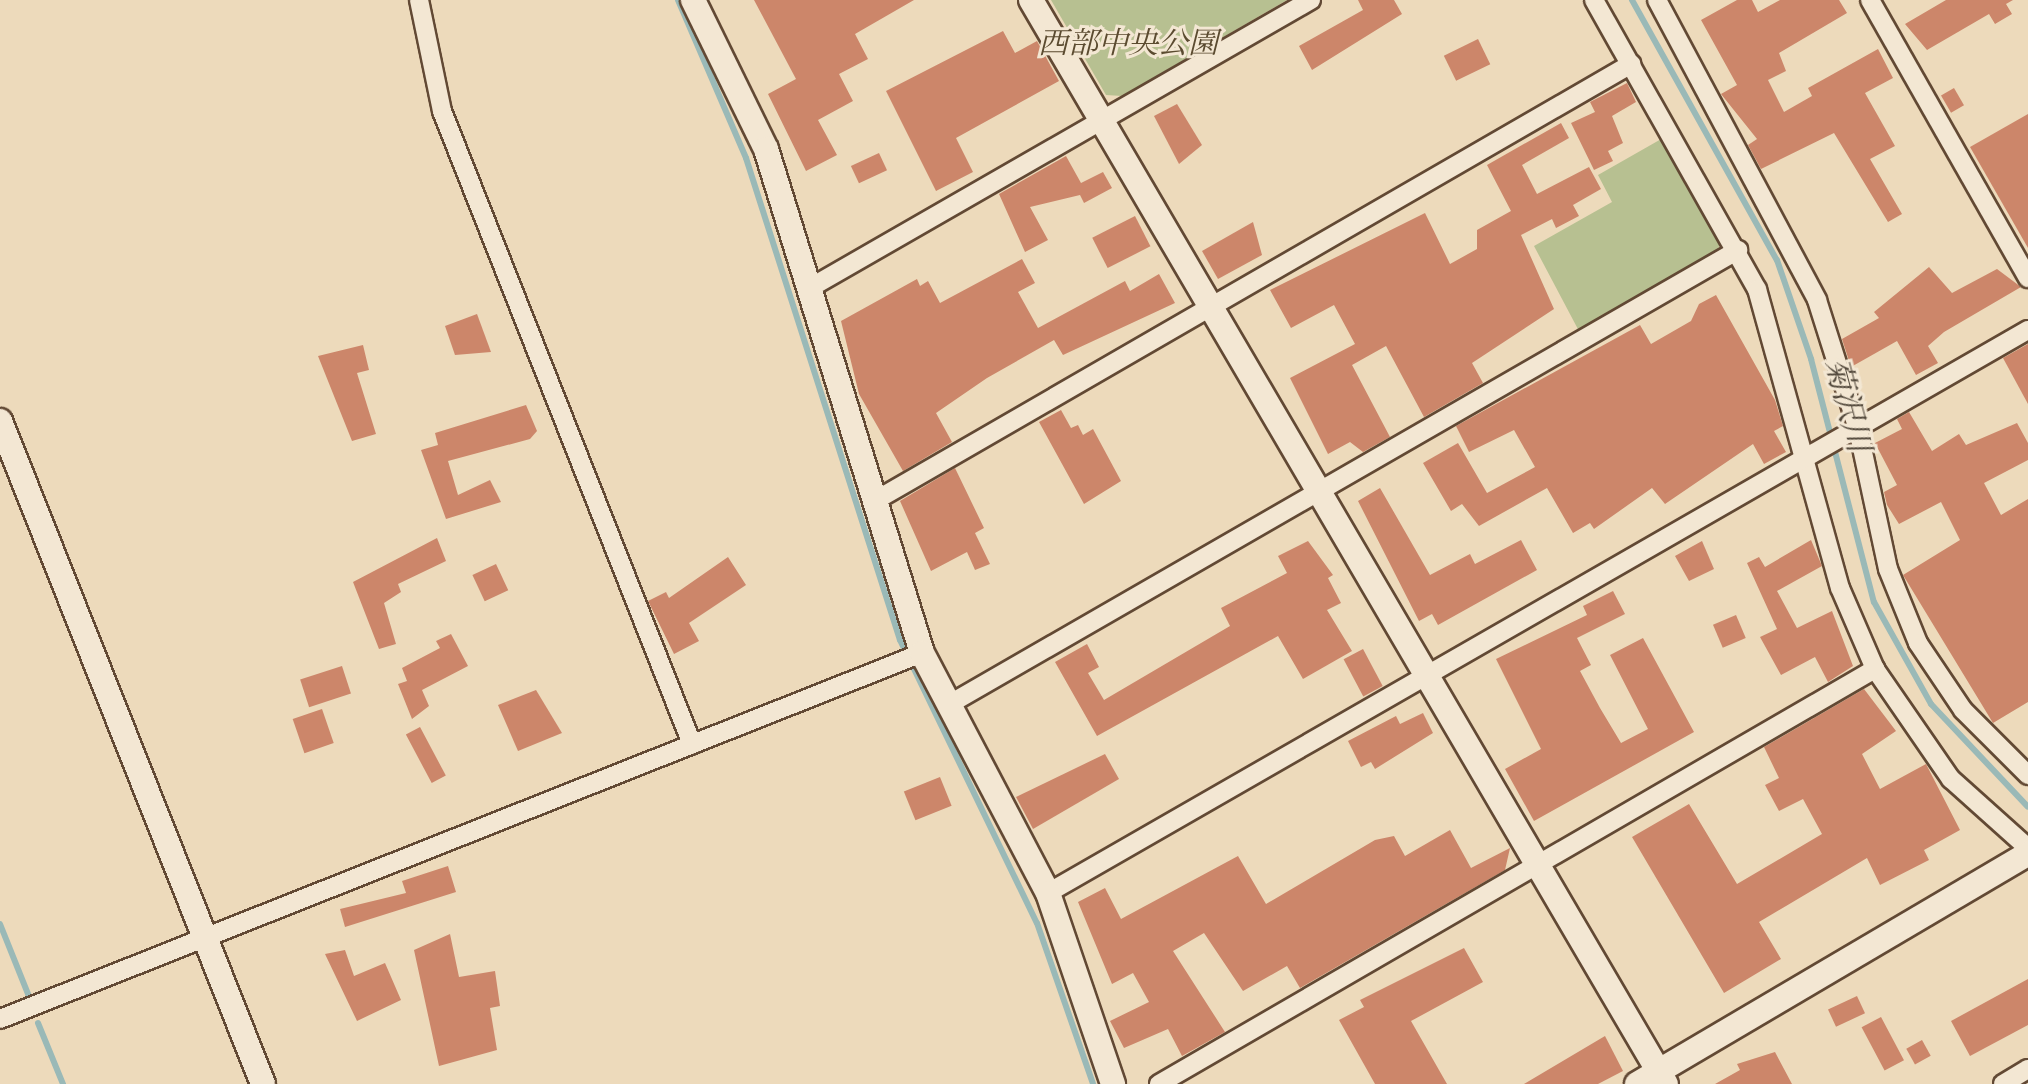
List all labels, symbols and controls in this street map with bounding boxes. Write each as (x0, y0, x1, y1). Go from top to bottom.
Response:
park label: 西部中央公園 (1038, 26, 1218, 62)
water label: 菊沢川 (1816, 354, 1878, 456)

